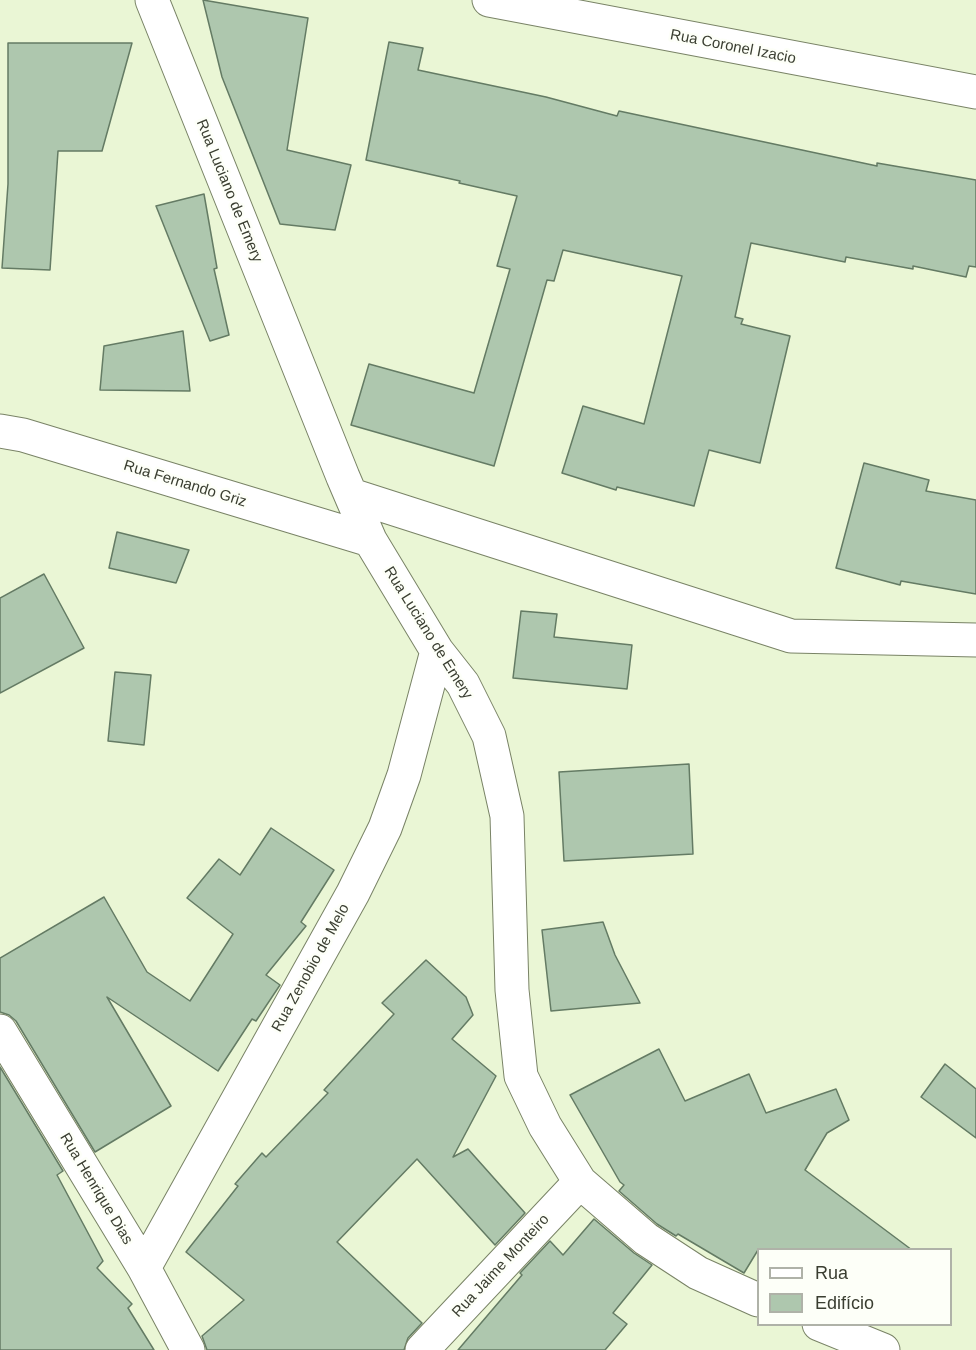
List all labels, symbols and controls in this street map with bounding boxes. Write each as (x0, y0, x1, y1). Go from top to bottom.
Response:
street label: Rua Coronel Izacio (669, 26, 797, 68)
street label: Rua Luciano de Emery (192, 117, 266, 265)
street label: Rua Fernando Griz (121, 457, 249, 511)
street label: Rua Luciano de Emery (380, 564, 476, 702)
street label: Rua Zenobio de Melo (268, 901, 354, 1035)
street label: Rua Henrique Dias (56, 1130, 136, 1248)
street label: Rua Jaime Monteiro (449, 1211, 553, 1321)
legend (757, 1248, 952, 1326)
text: Rua (815, 1263, 848, 1283)
text: Edifício (815, 1293, 874, 1313)

